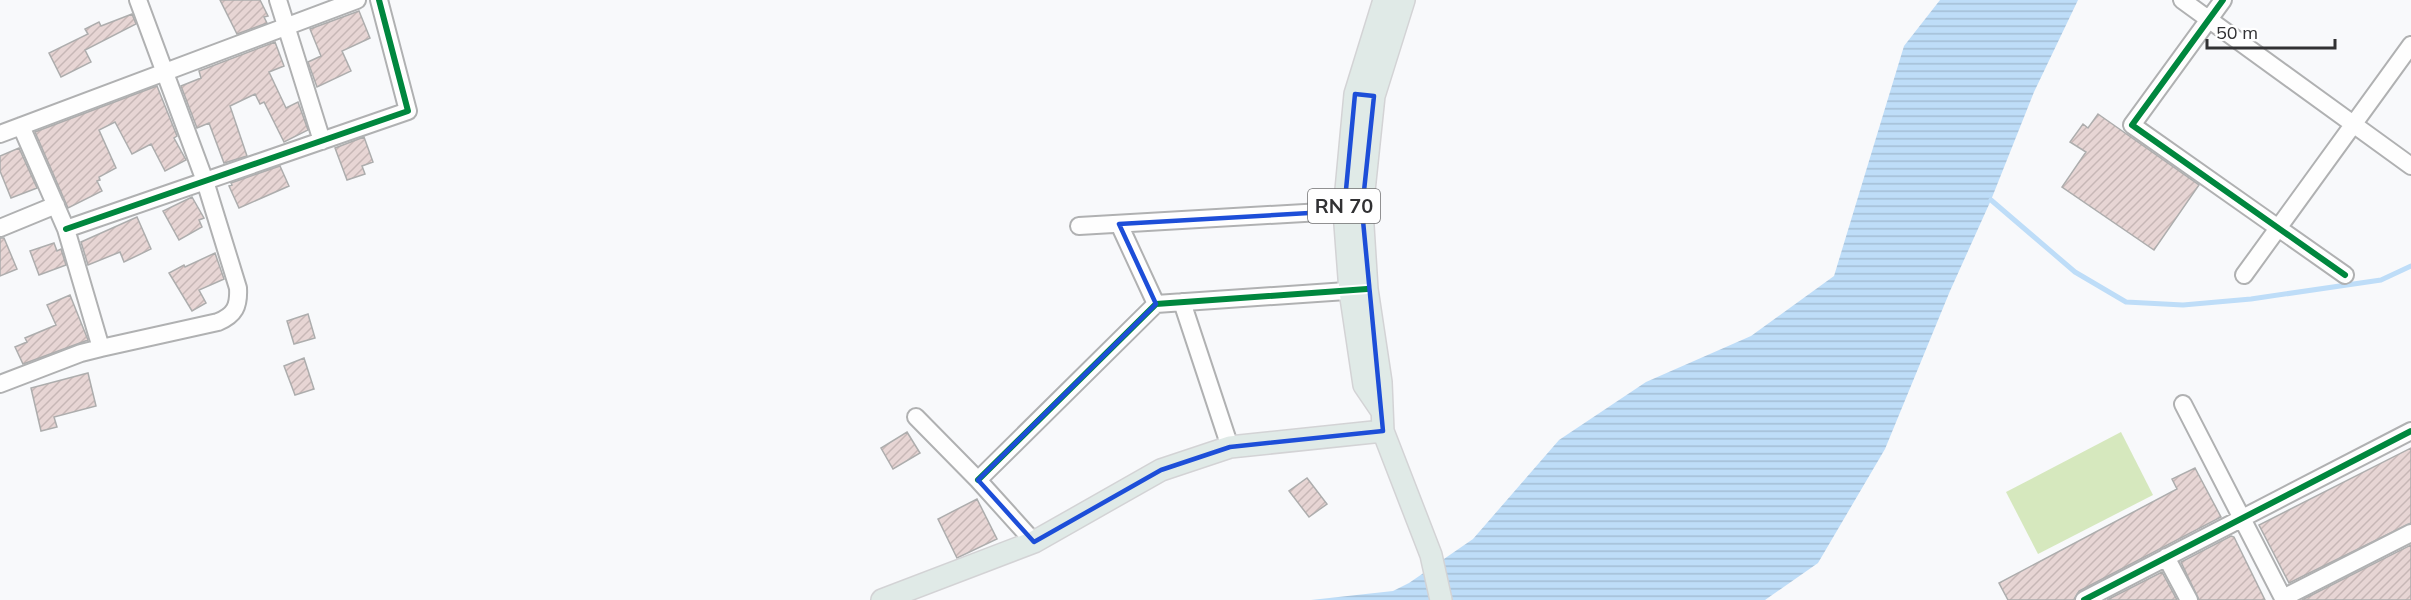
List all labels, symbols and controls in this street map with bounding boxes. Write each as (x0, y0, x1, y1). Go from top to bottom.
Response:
scale bar (2207, 12, 2334, 50)
text: 50 m (2216, 21, 2258, 44)
road number: RN 70 (1308, 189, 1380, 223)

